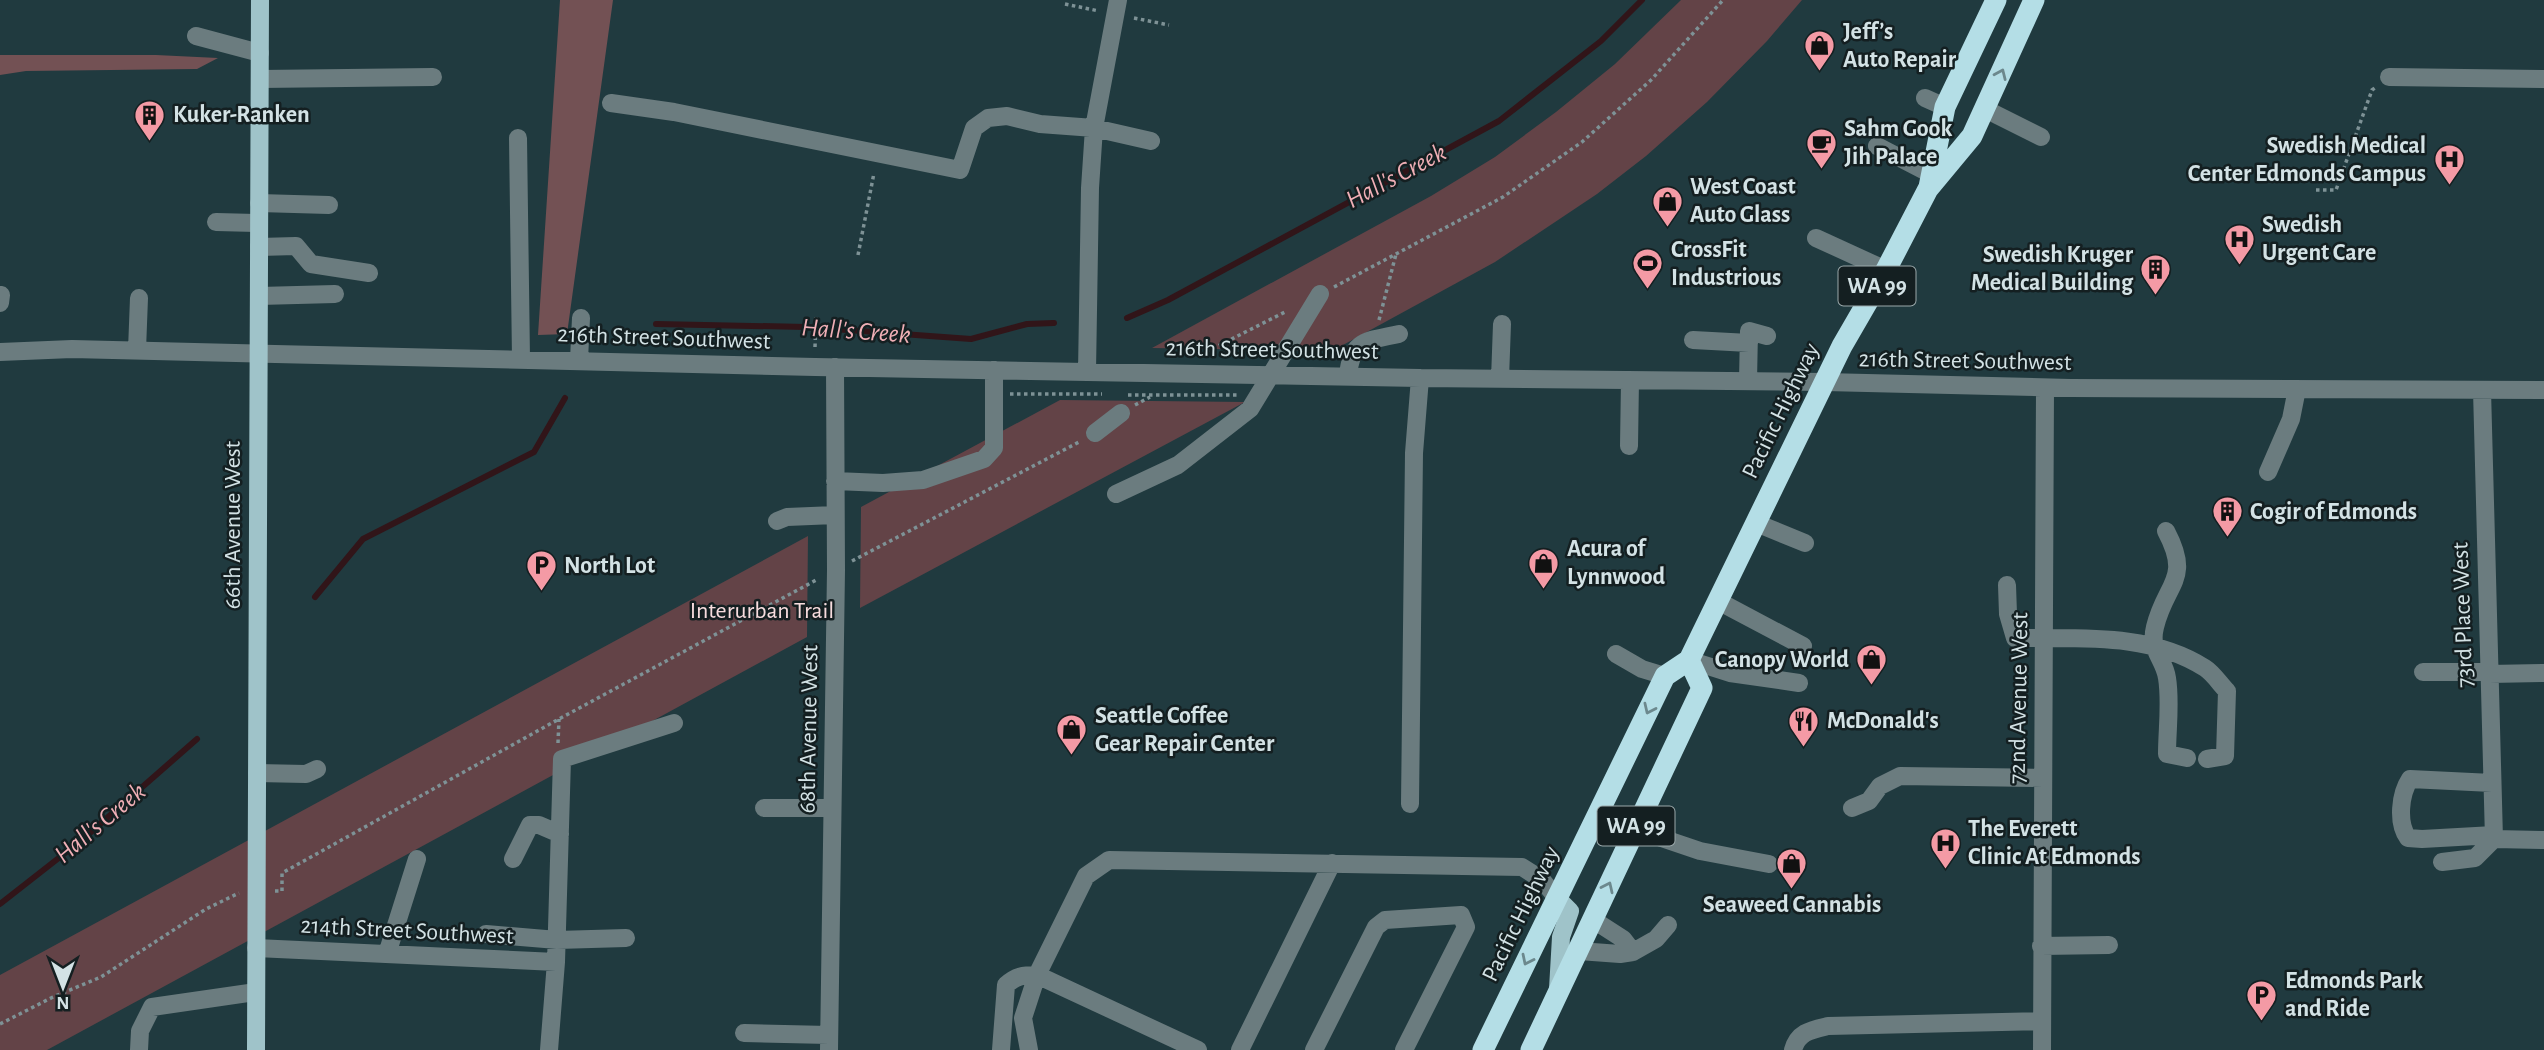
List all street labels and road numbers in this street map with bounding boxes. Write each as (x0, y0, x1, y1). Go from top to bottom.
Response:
road number: WA 99 (1839, 266, 1916, 306)
street label: 216th Street Southwest (557, 322, 771, 354)
street label: 216th Street Southwest (1165, 336, 1379, 364)
street label: Pacific Highway (1738, 340, 1824, 482)
street label: 216th Street Southwest (1858, 347, 2072, 375)
street label: 66th Avenue West (221, 440, 245, 609)
street label: 73rd Place West (2448, 541, 2478, 688)
street label: 72nd Avenue West (2006, 612, 2033, 784)
street label: 68th Avenue West (796, 644, 822, 814)
road number: WA 99 (1598, 806, 1674, 846)
street label: Pacific Highway (1478, 843, 1564, 985)
street label: 214th Street Southwest (300, 913, 514, 949)

